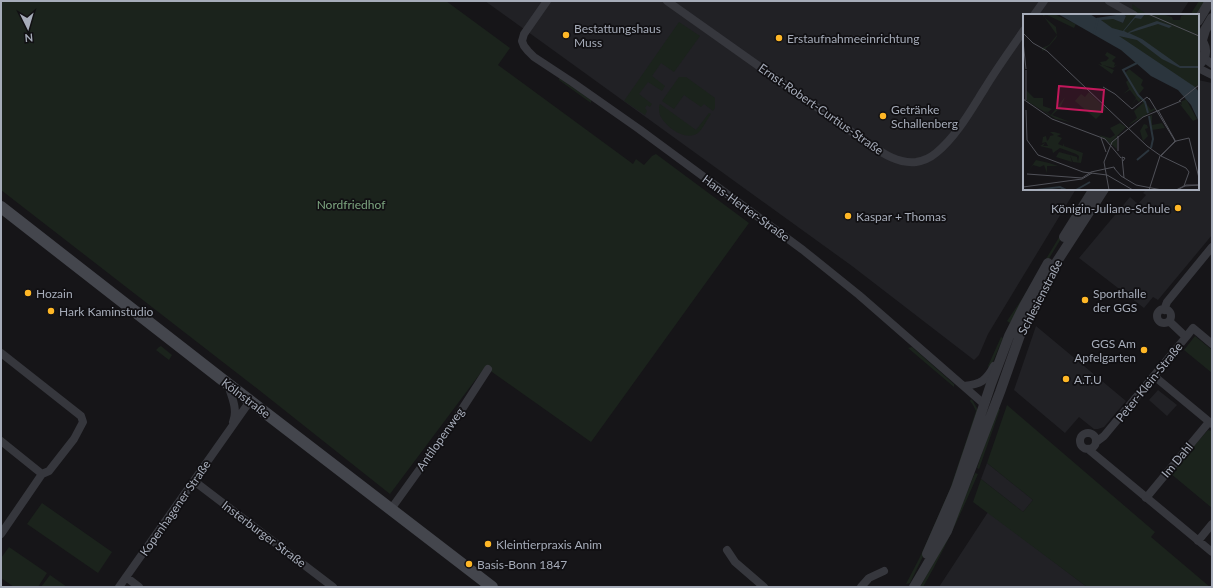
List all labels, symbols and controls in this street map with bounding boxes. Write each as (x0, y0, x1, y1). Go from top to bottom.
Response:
north arrow (8, 8, 48, 48)
inset map (1023, 14, 1199, 190)
place label: Bestattungshaus Muss (574, 21, 661, 50)
marker: Bestattungshaus Muss (561, 30, 571, 40)
place label: Erstaufnahmeeinrichtung (787, 31, 919, 46)
text: N (24, 32, 34, 45)
marker: Erstaufnahmeeinrichtung (774, 33, 784, 43)
street label: Ernst-Robert-Curtius-Straße (756, 60, 886, 158)
place label: Getränke Schallenberg (891, 102, 958, 131)
marker: Getränke Schallenberg (878, 111, 888, 121)
street label: Hans-Herter-Straße (699, 171, 793, 245)
park label: Nordfriedhof (317, 197, 386, 212)
place label: Königin-Juliane-Schule (1051, 201, 1170, 216)
marker: Königin-Juliane-Schule (1173, 203, 1183, 213)
place label: Kaspar + Thomas (856, 209, 946, 224)
marker: Kaspar + Thomas (843, 211, 853, 221)
street label: Schlesienstraße (1015, 257, 1065, 337)
place label: Hozain (36, 286, 73, 301)
place label: Sporthalle der GGS (1093, 286, 1146, 315)
marker: Hozain (23, 288, 33, 298)
marker: Sporthalle der GGS (1080, 295, 1090, 305)
place label: Hark Kaminstudio (59, 304, 154, 319)
marker: Hark Kaminstudio (46, 306, 56, 316)
place label: GGS Am Apfelgarten (1074, 336, 1136, 365)
street label: Peter-Klein-Straße (1112, 339, 1186, 425)
marker: GGS Am Apfelgarten (1139, 345, 1149, 355)
place label: A.T.U (1074, 372, 1102, 387)
marker: A.T.U (1061, 374, 1071, 384)
street label: Kölnstraße (219, 375, 273, 421)
street label: Antilopenweg (413, 405, 467, 473)
street label: Im Dahl (1158, 440, 1196, 480)
street label: Kopenhagener Straße (136, 457, 214, 559)
street label: Insterburger Straße (219, 497, 309, 571)
place label: Kleintierpraxis Anim (496, 537, 602, 552)
marker: Kleintierpraxis Anim (483, 539, 493, 549)
place label: Basis-Bonn 1847 (477, 557, 567, 572)
marker: Basis-Bonn 1847 (464, 559, 474, 569)

